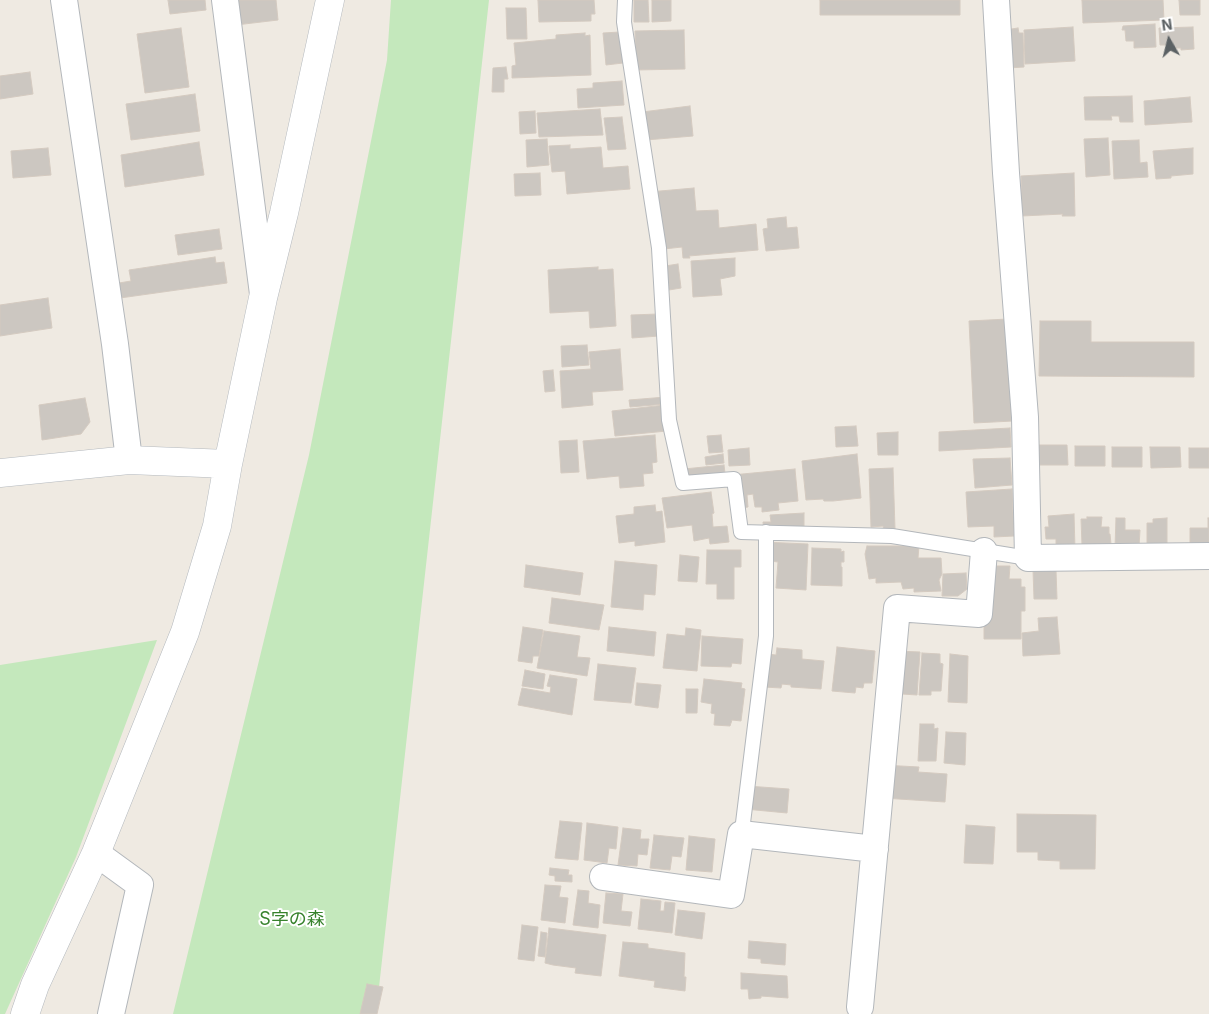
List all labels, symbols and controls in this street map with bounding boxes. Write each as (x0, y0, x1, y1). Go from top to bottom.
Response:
north arrow (1144, 15, 1194, 65)
text: N (1160, 15, 1173, 34)
park label: S字の森 (259, 909, 325, 931)

